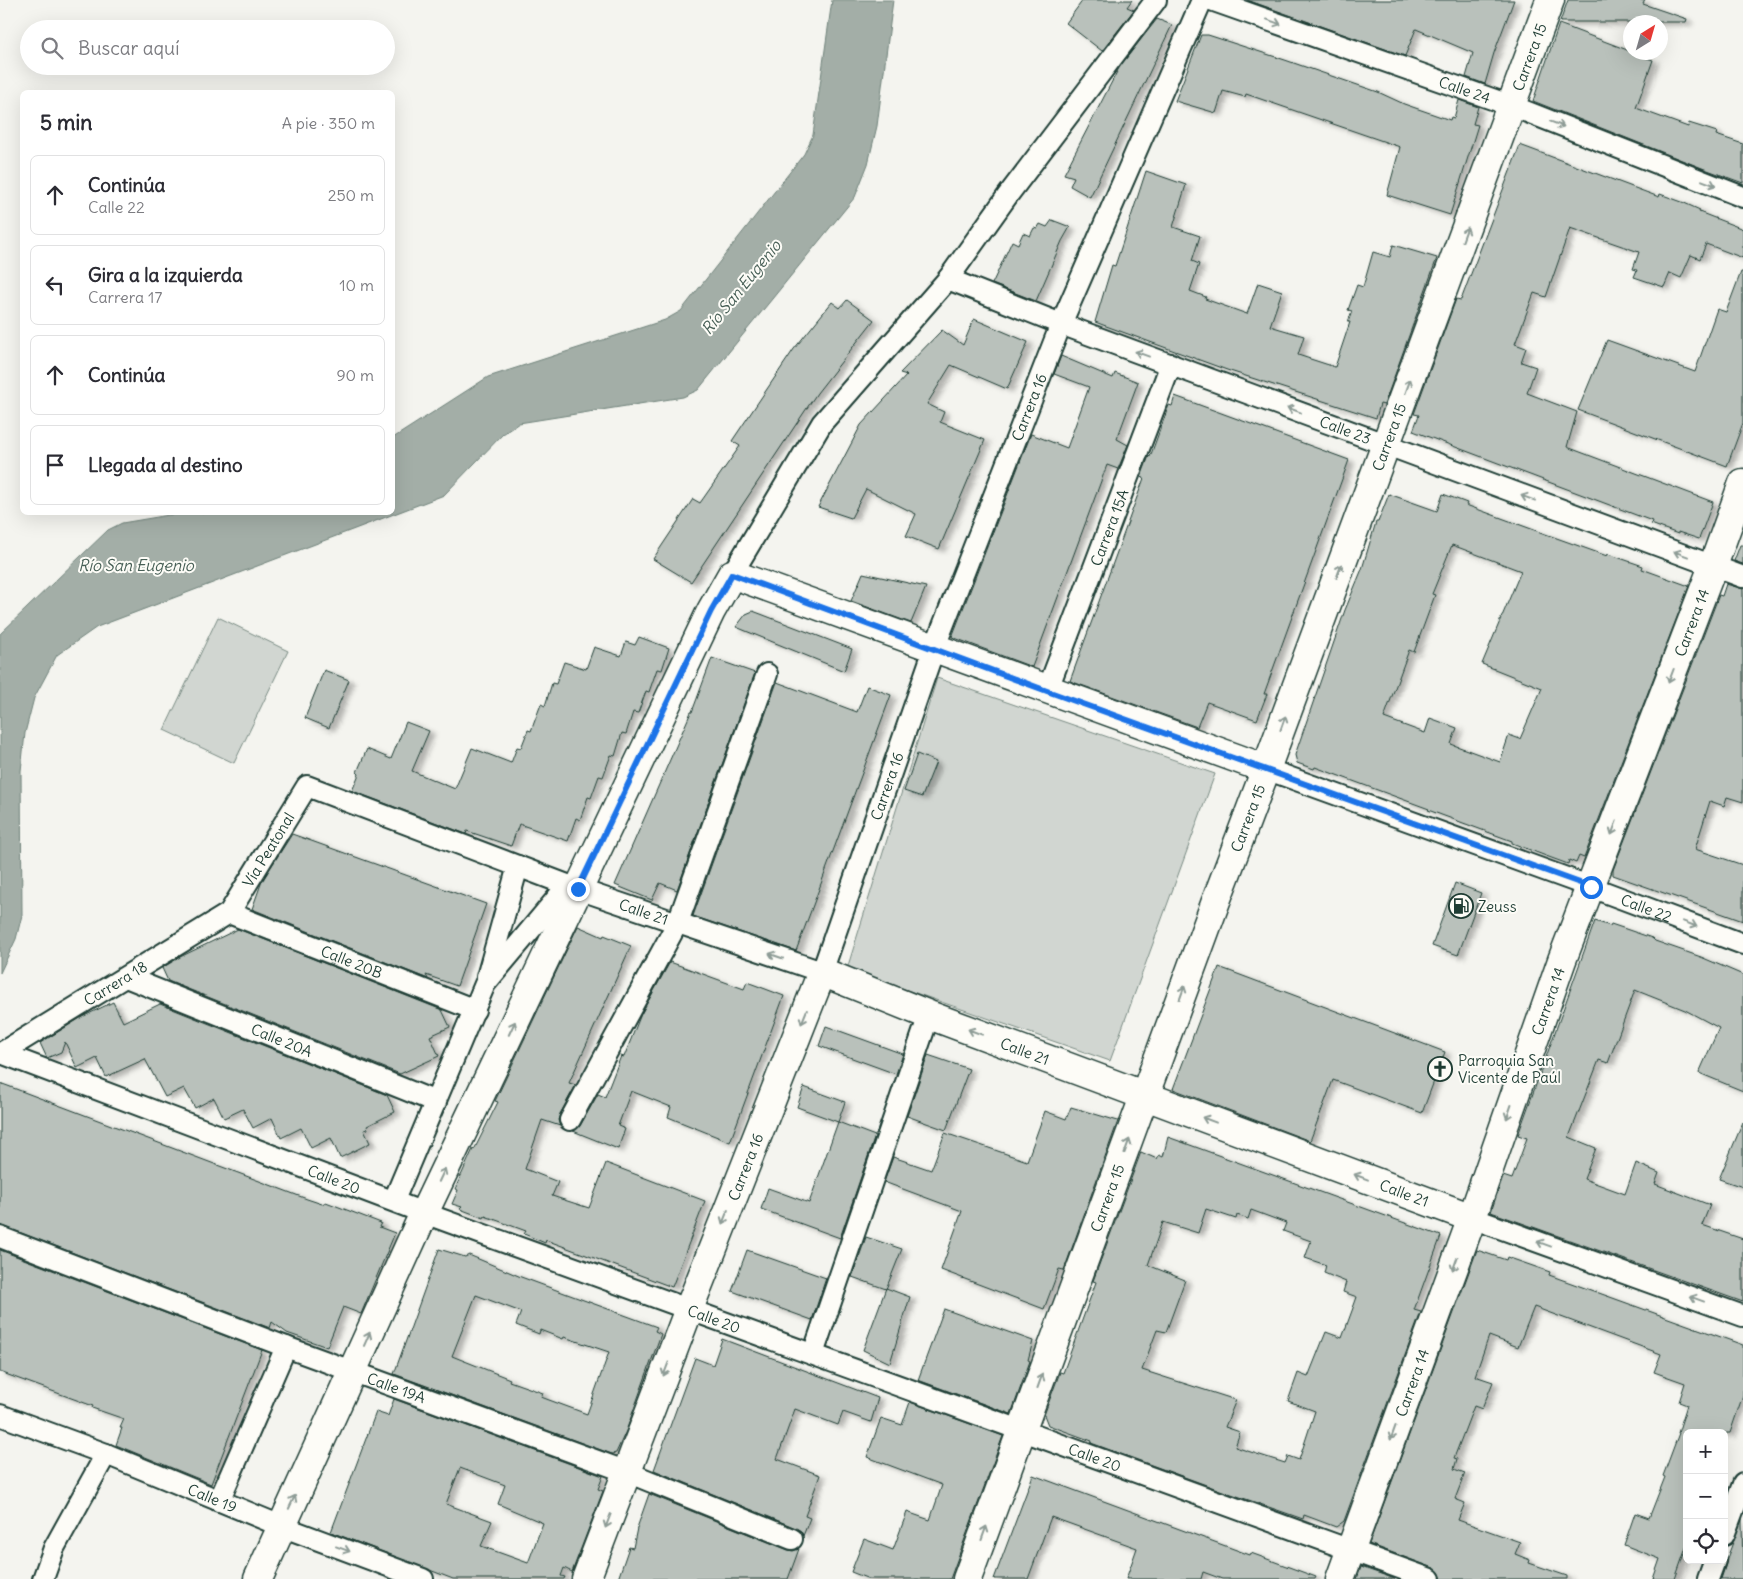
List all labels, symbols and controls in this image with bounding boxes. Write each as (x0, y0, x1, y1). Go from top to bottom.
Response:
north arrow (1623, 15, 1668, 60)
one-way arrow (1266, 18, 1281, 27)
search box (20, 20, 395, 75)
street label: Carrera 15 (1508, 20, 1550, 93)
icon: search (38, 34, 66, 62)
text: Buscar aquí (78, 36, 179, 60)
street label: Calle 24 (1436, 72, 1493, 107)
text: 5 min (40, 109, 92, 136)
text: A pie · 350 m (282, 113, 375, 133)
one-way arrow (1549, 120, 1565, 129)
text: Continúa (88, 173, 165, 197)
one-way arrow (1701, 179, 1716, 188)
icon: ahead (41, 181, 69, 209)
text: 250 m (328, 185, 374, 205)
text: Calle 22 (88, 197, 145, 217)
one-way arrow (1461, 226, 1470, 241)
water label: Río San Eugenio (697, 235, 786, 338)
text: Gira a la izquierda (88, 263, 243, 287)
icon: left (41, 271, 69, 299)
text: 10 m (339, 275, 374, 295)
text: Carrera 17 (88, 287, 162, 307)
one-way arrow (1135, 349, 1150, 358)
icon: ahead (41, 361, 69, 389)
text: Continúa (88, 363, 165, 387)
text: 90 m (336, 365, 374, 385)
street label: Carrera 16 (1007, 370, 1050, 443)
one-way arrow (1404, 379, 1413, 394)
street label: Carrera 15 (1367, 400, 1410, 473)
one-way arrow (1287, 405, 1302, 415)
street label: Calle 23 (1317, 411, 1374, 448)
icon: arrive (41, 451, 69, 479)
text: Llegada al destino (88, 453, 243, 477)
street label: Carrera 15A (1086, 486, 1132, 568)
one-way arrow (1521, 493, 1537, 502)
one-way arrow (1674, 549, 1689, 558)
water label: Río San Eugenio (78, 555, 195, 575)
one-way arrow (1335, 564, 1344, 579)
street label: Carrera 14 (1670, 586, 1713, 659)
one-way arrow (1666, 668, 1675, 684)
one-way arrow (1279, 716, 1288, 732)
street label: Carrera 16 (866, 749, 907, 823)
street label: Carrera 15 (1226, 781, 1269, 855)
street label: Vía Peatonal (238, 809, 298, 890)
one-way arrow (1608, 820, 1618, 835)
route start (1580, 876, 1603, 899)
route end (567, 878, 590, 901)
street label: Calle 22 (1618, 890, 1675, 926)
fuel station icon: Zeuss (1448, 893, 1474, 919)
street label: Calle 21 (617, 894, 671, 929)
place label: Zeuss (1478, 897, 1517, 916)
one-way arrow (1681, 920, 1697, 929)
street label: Calle 20B (318, 941, 386, 982)
one-way arrow (769, 951, 784, 960)
street label: Carrera 18 (80, 956, 150, 1010)
street label: Carrera 14 (1527, 964, 1568, 1038)
one-way arrow (1178, 986, 1187, 1002)
one-way arrow (799, 1009, 808, 1024)
street label: Calle 20A (248, 1019, 316, 1061)
one-way arrow (507, 1021, 517, 1036)
one-way arrow (968, 1027, 983, 1036)
street label: Calle 21 (998, 1033, 1052, 1069)
place label: Parroquia San Vicente de Paúl (1458, 1051, 1561, 1087)
church icon: Parroquia San Vicente de Paúl (1427, 1056, 1453, 1082)
one-way arrow (1504, 1104, 1513, 1119)
one-way arrow (1202, 1115, 1217, 1124)
street label: Carrera 16 (723, 1130, 767, 1203)
one-way arrow (1123, 1139, 1132, 1154)
street label: Calle 20 (305, 1160, 363, 1198)
street label: Carrera 15 (1086, 1161, 1128, 1234)
one-way arrow (438, 1168, 448, 1183)
one-way arrow (1354, 1172, 1369, 1181)
street label: Calle 21 (1377, 1175, 1431, 1211)
one-way arrow (720, 1209, 730, 1224)
one-way arrow (1537, 1239, 1552, 1248)
one-way arrow (1450, 1256, 1459, 1271)
one-way arrow (1690, 1294, 1705, 1303)
street label: Calle 20 (685, 1300, 743, 1337)
one-way arrow (363, 1332, 373, 1347)
street label: Carrera 14 (1391, 1346, 1433, 1419)
one-way arrow (661, 1361, 671, 1376)
street label: Calle 19A (364, 1368, 429, 1407)
one-way arrow (1036, 1374, 1045, 1389)
one-way arrow (1388, 1425, 1397, 1440)
map controls (1683, 1429, 1728, 1564)
button: + (1683, 1429, 1728, 1474)
street label: Calle 20 (1066, 1439, 1124, 1475)
button: − (1683, 1474, 1728, 1519)
street label: Calle 19 (185, 1479, 240, 1516)
one-way arrow (288, 1495, 297, 1510)
one-way arrow (603, 1513, 612, 1528)
button: locate (1683, 1519, 1728, 1564)
one-way arrow (980, 1526, 989, 1541)
one-way arrow (335, 1545, 350, 1554)

